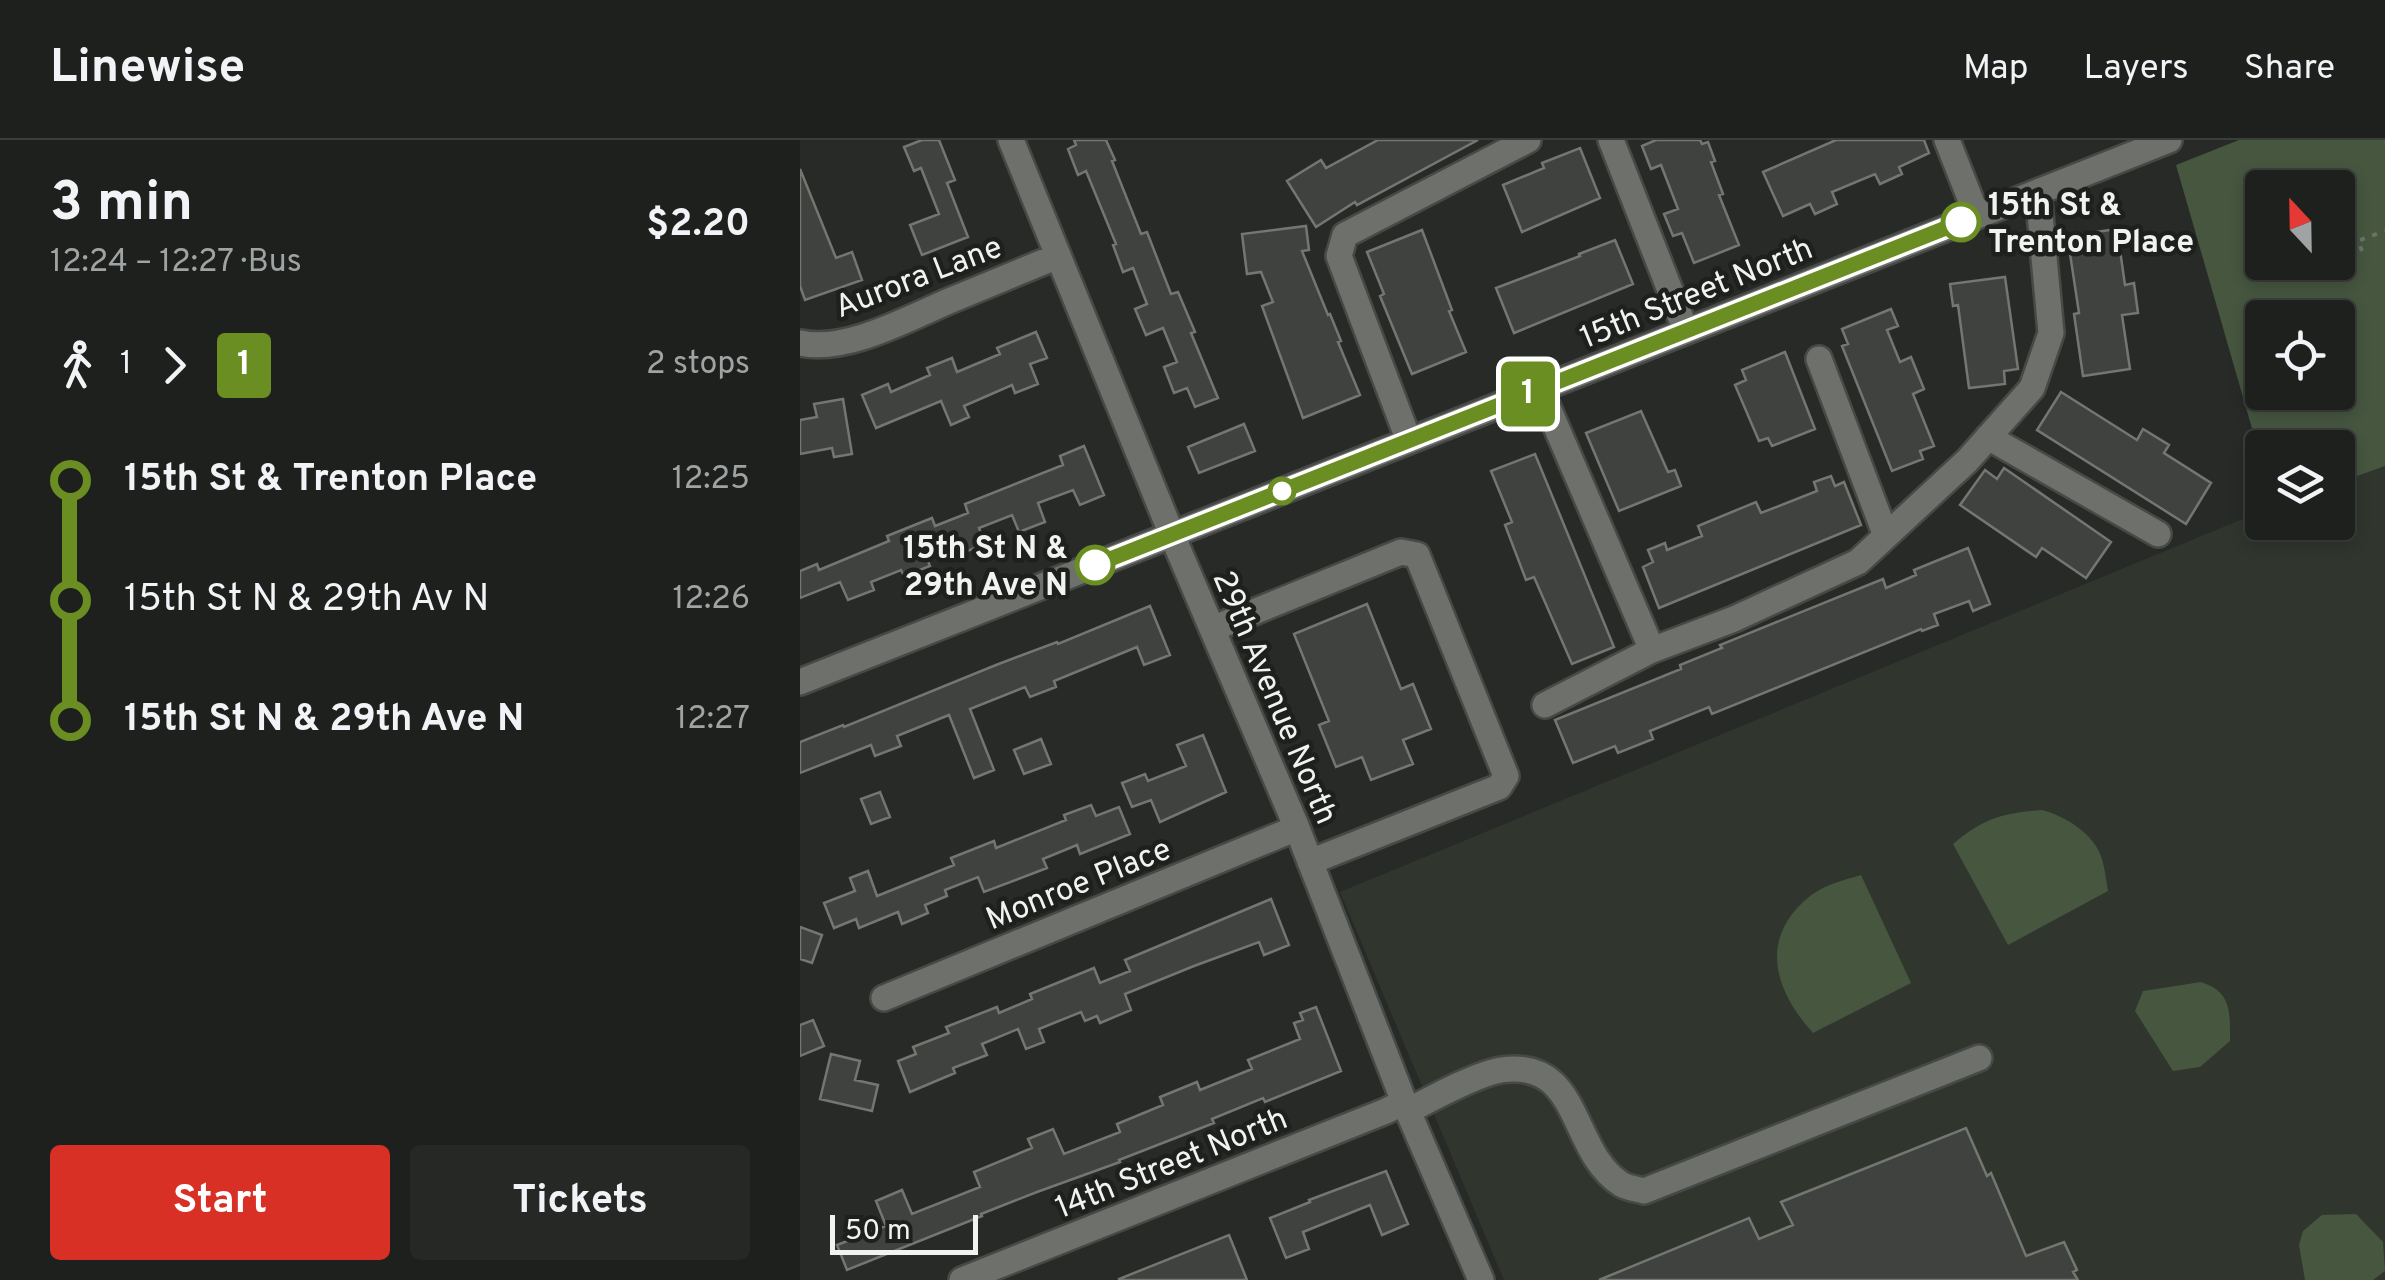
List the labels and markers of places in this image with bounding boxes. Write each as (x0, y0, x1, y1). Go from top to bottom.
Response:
place label: 15th St & Trenton Place (1988, 187, 2194, 264)
marker: 15th St & Trenton Place (1942, 203, 1980, 241)
unlabelled marker (1269, 478, 1295, 504)
place label: 15th St N & 29th Ave N (903, 530, 1068, 607)
marker: 15th St N & 29th Ave N (1076, 546, 1114, 584)

